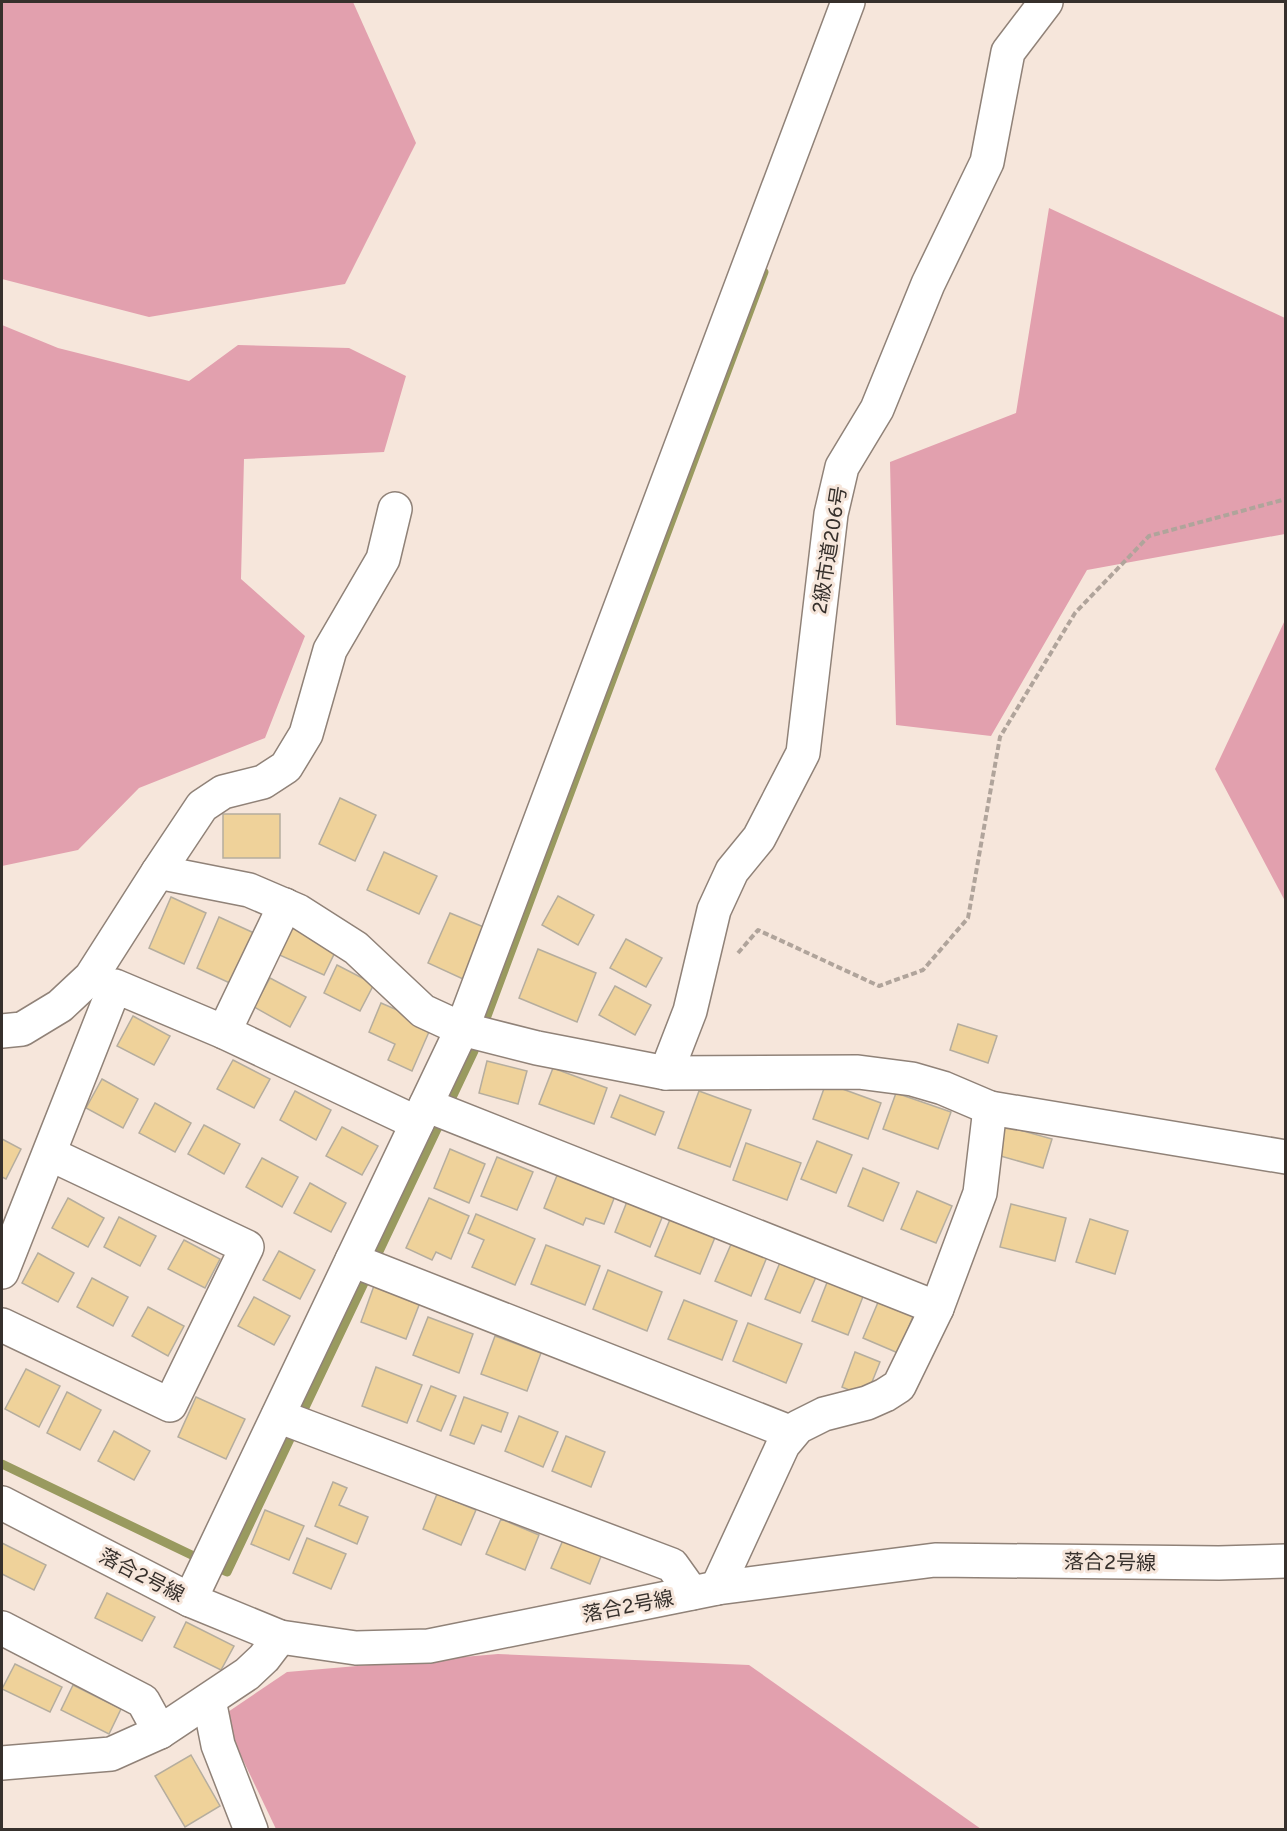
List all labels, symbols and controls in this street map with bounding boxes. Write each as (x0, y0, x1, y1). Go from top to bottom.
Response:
street label: 2級市道206号 (808, 484, 854, 616)
street label: 落合2号線 (94, 1544, 188, 1609)
street label: 落合2号線 (1064, 1550, 1156, 1578)
street label: 落合2号線 (581, 1586, 676, 1630)

